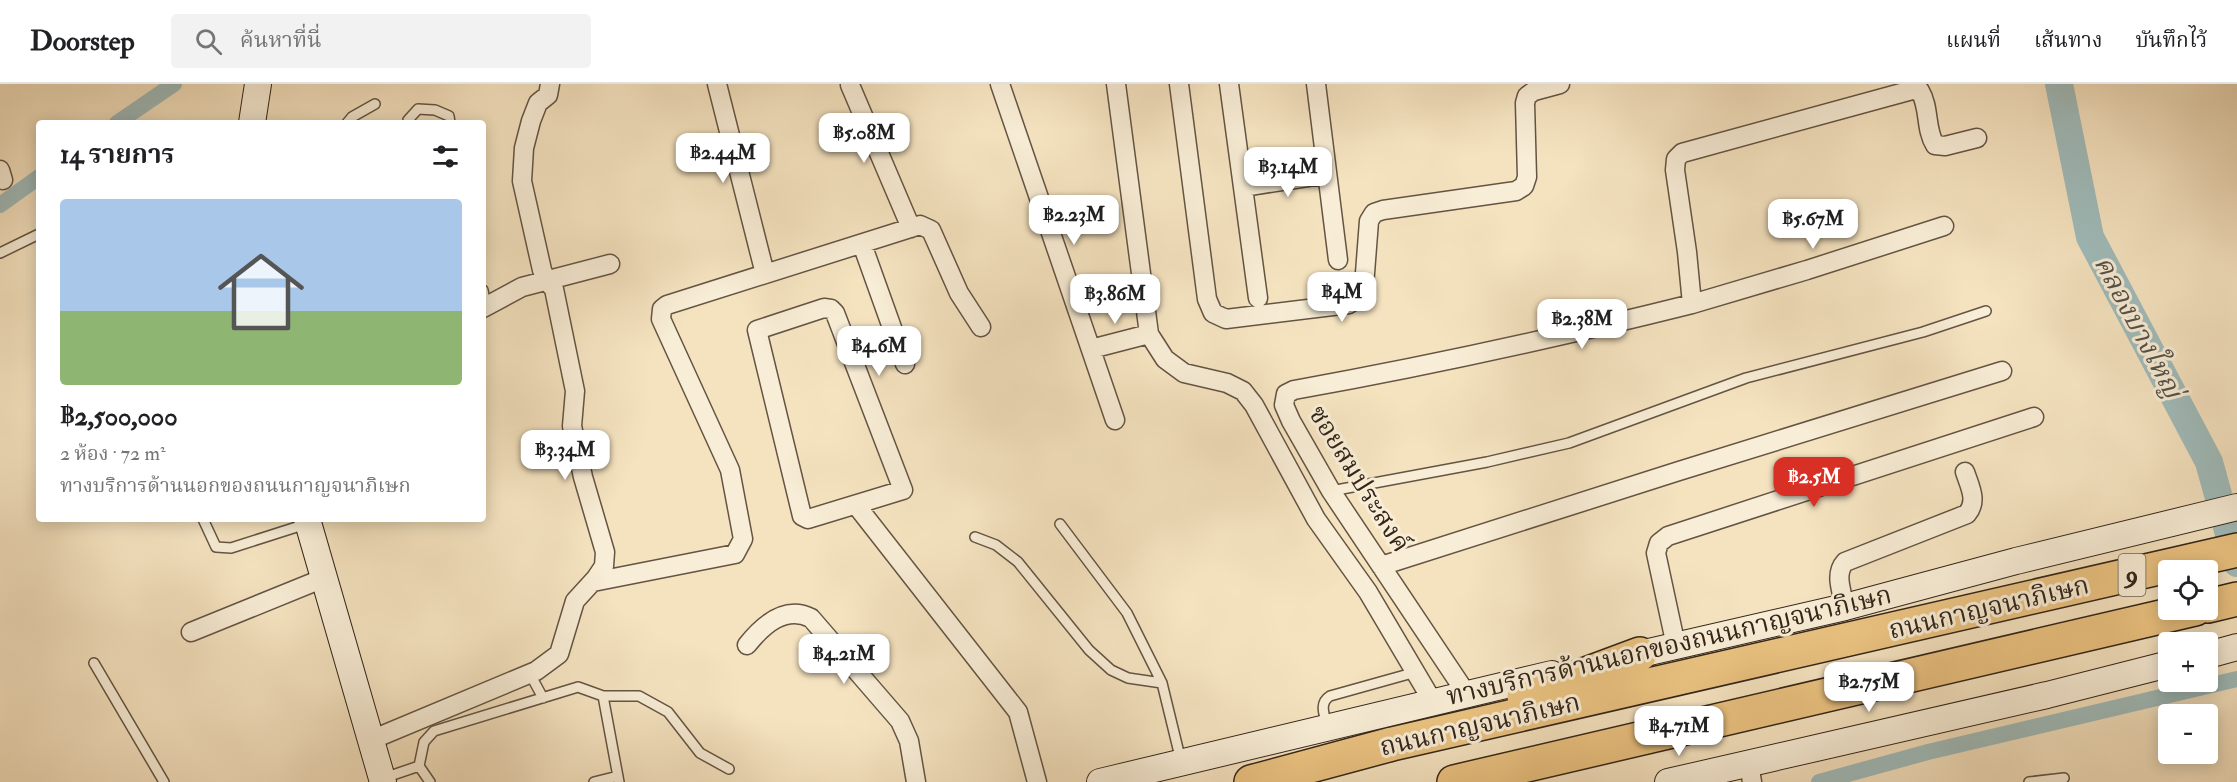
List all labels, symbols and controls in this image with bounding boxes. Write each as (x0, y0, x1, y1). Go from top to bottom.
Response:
search box (171, 14, 591, 68)
text: Doorstep (30, 24, 135, 59)
icon: search (192, 25, 225, 58)
text: ค้นหาที่นี่ (240, 26, 322, 54)
text: แผนที่ (1946, 27, 2001, 54)
text: เส้นทาง (2034, 27, 2102, 54)
text: บันทึกไว้ (2135, 27, 2207, 54)
pin: ฿5.08M (815, 113, 913, 164)
text: ฿5.08M (833, 120, 895, 145)
pin: ฿2.44M (674, 133, 772, 184)
text: 14 รายการ (60, 139, 175, 171)
icon: filters (429, 140, 462, 173)
text: ฿2.44M (690, 140, 756, 165)
pin: ฿3.14M (1239, 147, 1337, 198)
text: ฿3.14M (1258, 154, 1318, 179)
pin: ฿2.23M (1025, 195, 1123, 246)
pin: ฿5.67M (1764, 199, 1862, 250)
text: ฿2.23M (1043, 202, 1105, 227)
text: ฿5.67M (1782, 206, 1844, 231)
icon: home (207, 238, 315, 346)
water label: คลองบางใหญ่ (2087, 249, 2194, 407)
pin: ฿4M (1313, 272, 1371, 323)
pin: ฿3.86M (1066, 274, 1164, 325)
text: ฿4M (1321, 279, 1363, 304)
text: ฿3.86M (1084, 281, 1146, 306)
pin: ฿2.38M (1533, 299, 1631, 350)
text: ฿2.38M (1551, 306, 1613, 331)
pin: ฿4.6M (837, 326, 921, 377)
text: ฿4.6M (851, 333, 907, 358)
street label: ซอยสมประสงค์ (1301, 399, 1418, 558)
text: ฿2,500,000 (60, 401, 177, 433)
pin: ฿3.34M (516, 430, 614, 481)
text: ฿3.34M (535, 437, 595, 462)
text: 2 ห้อง · 72 m² (60, 441, 166, 466)
pin: ฿2.5M (1772, 457, 1856, 508)
text: ฿2.5M (1787, 464, 1841, 489)
text: ทางบริการด้านนอกของถนนกาญจนาภิเษก (60, 473, 411, 498)
road number: 9 (2118, 554, 2146, 596)
map controls (2158, 560, 2218, 764)
button: locate (2158, 560, 2218, 620)
street label: ถนนกาญจนาภิเษก (1886, 569, 2092, 647)
street label: ทางบริการด้านนอกของถนนกาญจนาภิเษก (1443, 579, 1895, 713)
button: + (2158, 632, 2218, 692)
pin: ฿4.21M (795, 634, 893, 685)
text: ฿4.21M (813, 641, 875, 666)
pin: ฿2.75M (1820, 662, 1918, 713)
text: ฿2.75M (1838, 669, 1900, 694)
street label: ถนนกาญจนาภิเษก (1377, 686, 1583, 764)
button: − (2158, 704, 2218, 764)
pin: ฿4.71M (1630, 706, 1728, 757)
text: ฿4.71M (1648, 713, 1710, 738)

